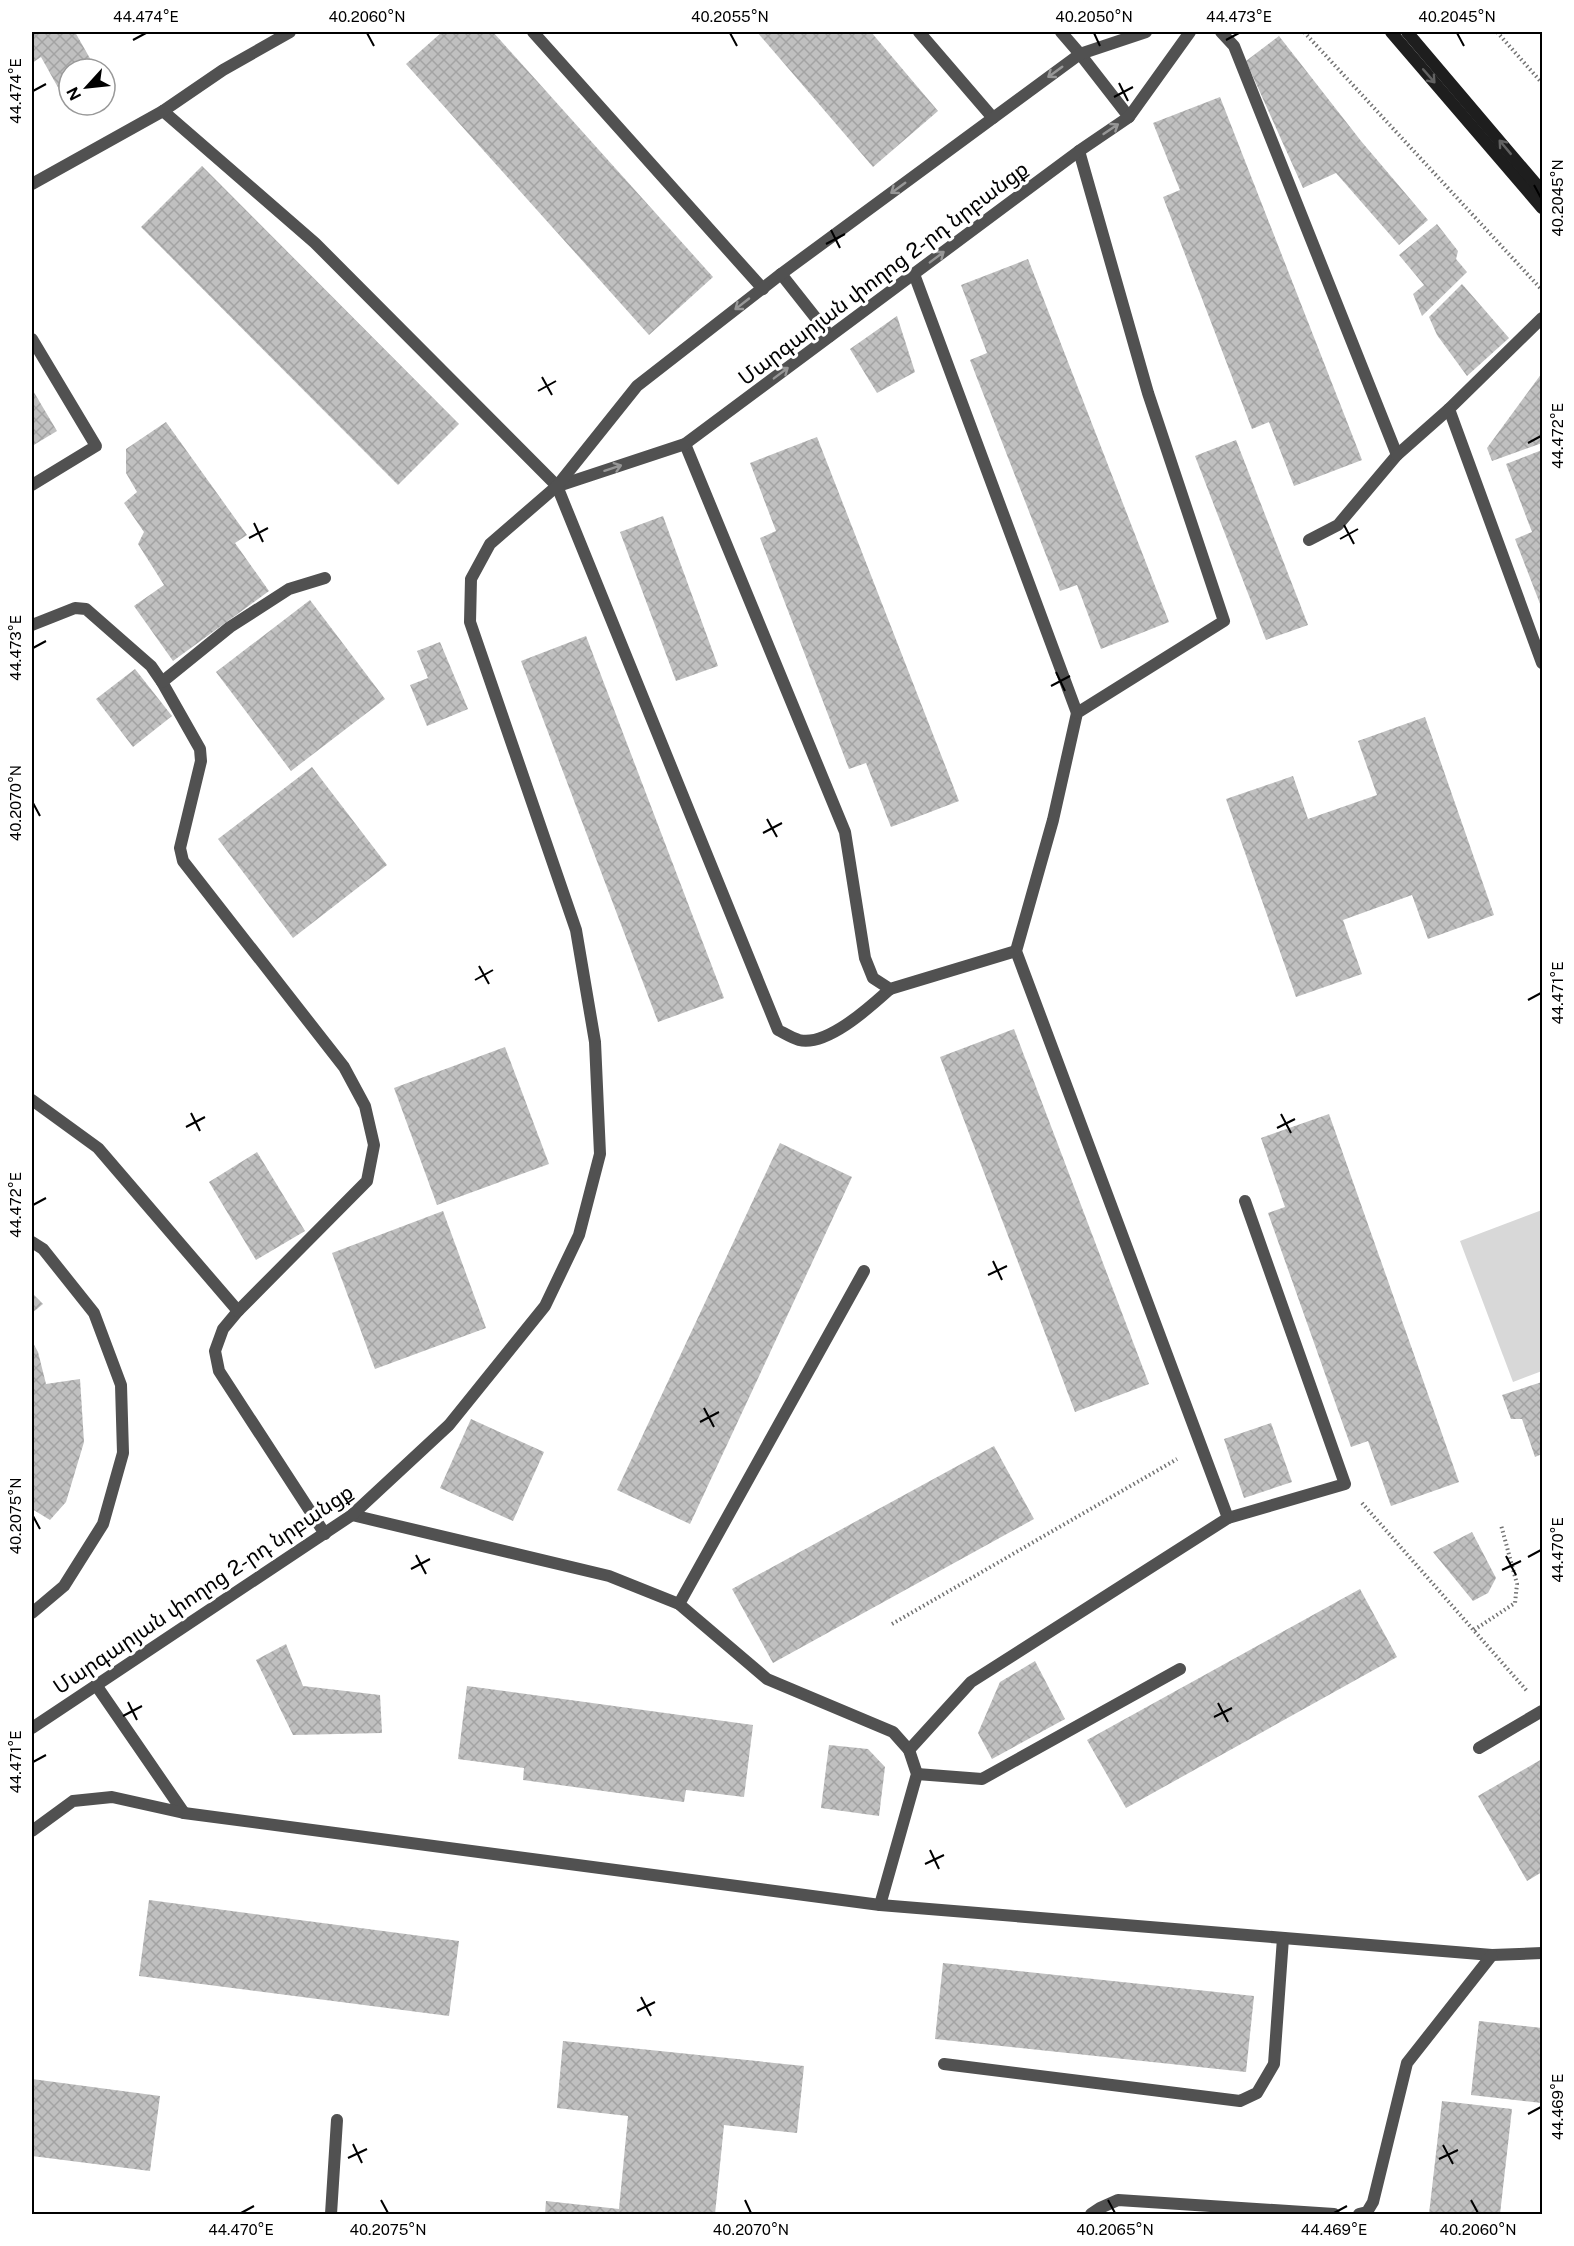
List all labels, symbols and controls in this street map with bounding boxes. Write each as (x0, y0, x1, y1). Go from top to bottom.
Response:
text: 44.474°E (113, 8, 179, 25)
text: 40.2060°N (329, 8, 405, 25)
text: 40.2055°N (691, 8, 769, 25)
text: 40.2050°N (1055, 8, 1133, 25)
text: 44.473°E (1206, 8, 1272, 25)
text: 40.2045°N (1418, 8, 1496, 25)
north arrow (57, 57, 117, 117)
text: 44.474°E (7, 58, 24, 124)
one-way arrow (1048, 66, 1064, 78)
one-way arrow (1422, 68, 1436, 83)
text: N (63, 84, 85, 103)
one-way arrow (1102, 123, 1119, 135)
one-way arrow (1498, 139, 1511, 155)
street label: Մարգարյան փողոց 2-րդ նրբանցք (733, 156, 1033, 390)
text: 40.2045°N (1549, 159, 1566, 237)
one-way arrow (891, 181, 907, 194)
one-way arrow (929, 250, 945, 263)
one-way arrow (735, 298, 751, 311)
one-way arrow (772, 367, 788, 379)
text: 44.472°E (1549, 403, 1566, 469)
one-way arrow (603, 461, 622, 472)
text: 44.473°E (7, 615, 24, 681)
text: 40.2070°N (7, 765, 24, 841)
text: 44.471°E (1549, 961, 1566, 1025)
text: 44.472°E (7, 1172, 24, 1238)
text: 40.2075°N (7, 1478, 24, 1555)
street label: Մարգարյան փողոց 2-րդ նրբանցք (48, 1479, 358, 1699)
text: 44.470°E (1549, 1517, 1566, 1583)
text: 44.471°E (7, 1730, 24, 1794)
text: 44.469°E (1549, 2074, 1566, 2140)
text: 44.470°E (208, 2221, 274, 2238)
text: 40.2075°N (350, 2221, 427, 2238)
text: 40.2070°N (713, 2221, 789, 2238)
text: 40.2065°N (1076, 2221, 1154, 2238)
text: 44.469°E (1301, 2221, 1367, 2238)
text: 40.2060°N (1440, 2221, 1516, 2238)

